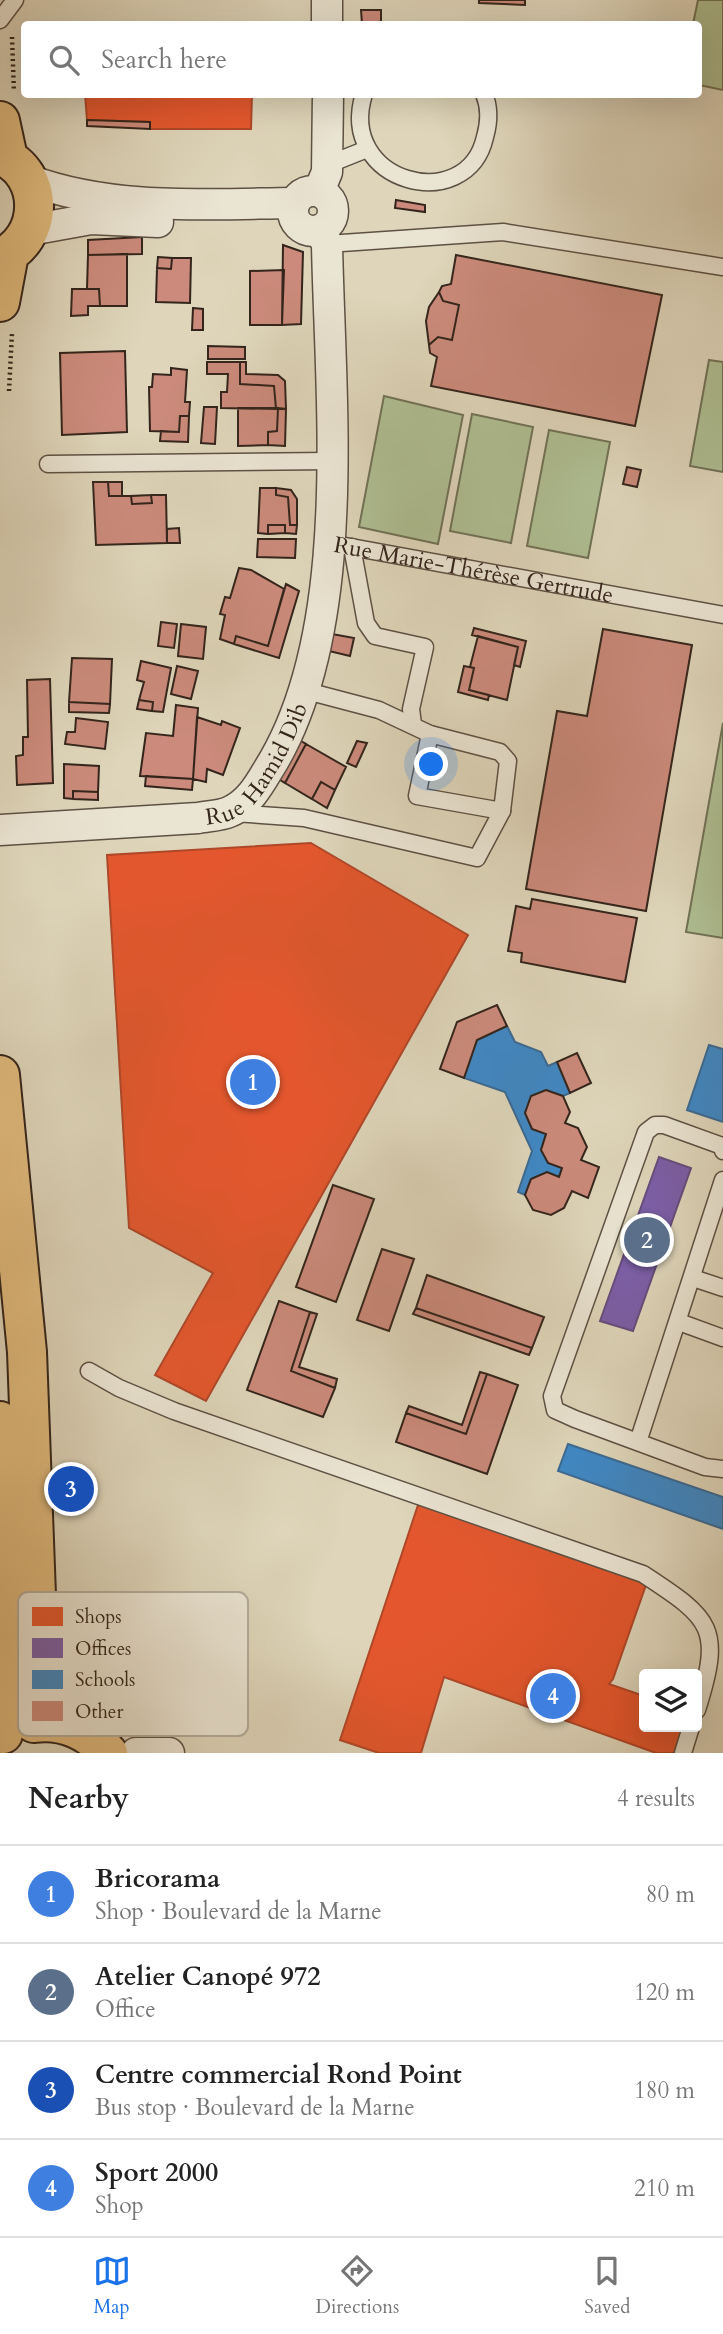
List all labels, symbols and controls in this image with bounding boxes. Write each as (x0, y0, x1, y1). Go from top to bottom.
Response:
search box (21, 21, 702, 98)
icon: search (45, 41, 83, 79)
text: Search here (101, 42, 227, 77)
street label: Rue Marie-Thérèse Gertrude (331, 529, 616, 610)
street label: Rue Hamid Dib (203, 698, 314, 832)
your location (414, 747, 448, 781)
pin: 1 (230, 1056, 276, 1108)
pin: 2 (624, 1214, 670, 1266)
pin: 3 (48, 1463, 94, 1515)
legend (18, 1592, 248, 1736)
text: Shops (75, 1604, 122, 1630)
text: Offices (75, 1636, 131, 1662)
text: Schools (75, 1667, 135, 1693)
map controls (639, 1669, 702, 1732)
button: layers (639, 1669, 702, 1732)
pin: 4 (530, 1670, 576, 1722)
text: Other (75, 1699, 123, 1725)
text: Nearby (28, 1778, 129, 1819)
text: 4 results (617, 1783, 695, 1814)
text: Bricorama (95, 1861, 220, 1896)
text: 1 (45, 1879, 57, 1910)
text: 80 m (646, 1879, 695, 1910)
text: Shop · Boulevard de la Marne (95, 1896, 382, 1927)
text: Atelier Canopé 972 (95, 1959, 321, 1994)
text: 2 (45, 1977, 57, 2008)
text: 120 m (634, 1977, 695, 2008)
text: Office (95, 1994, 156, 2025)
text: Centre commercial Rond Point (95, 2057, 462, 2092)
text: 3 (45, 2075, 57, 2106)
text: 180 m (634, 2075, 695, 2106)
text: Bus stop · Boulevard de la Marne (95, 2092, 415, 2123)
text: Sport 2000 (95, 2155, 218, 2190)
text: 4 (45, 2173, 57, 2204)
text: 210 m (634, 2173, 695, 2204)
text: Shop (95, 2190, 144, 2221)
tab: Map (93, 2252, 131, 2320)
tab: Directions (316, 2252, 399, 2320)
tab: Saved (584, 2252, 630, 2320)

